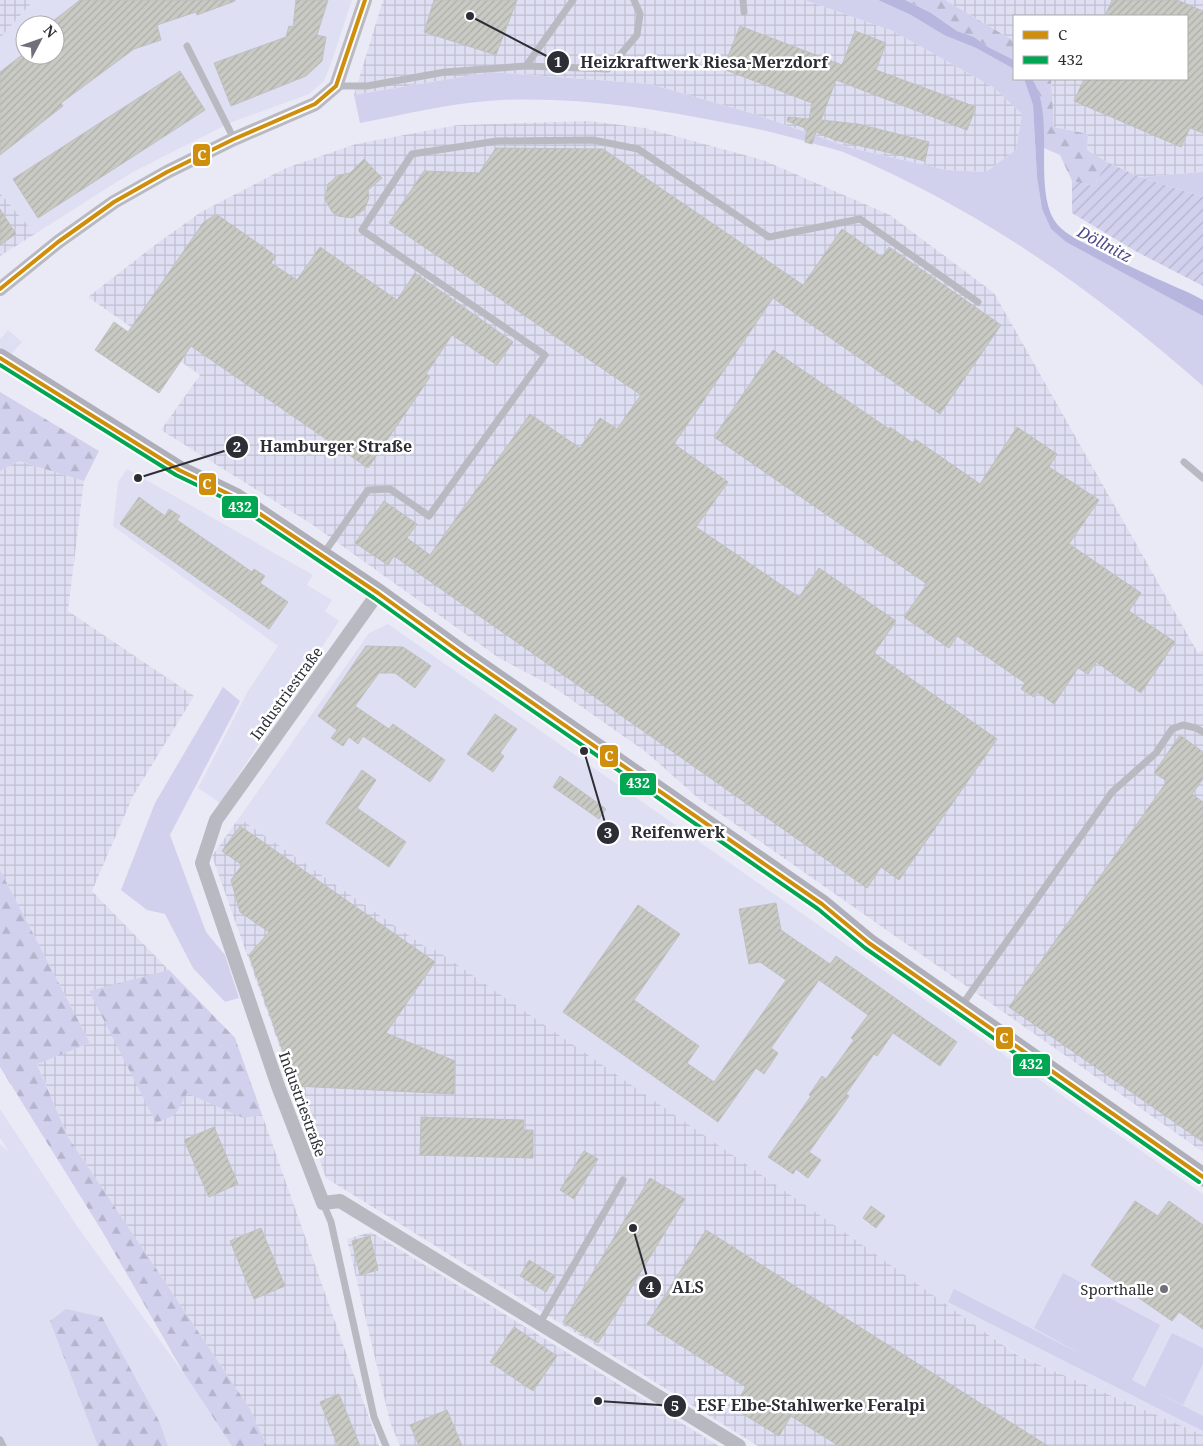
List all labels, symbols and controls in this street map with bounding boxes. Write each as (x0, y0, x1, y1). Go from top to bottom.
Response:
north arrow (15, 15, 65, 65)
legend (1013, 15, 1188, 80)
text: N (39, 21, 61, 42)
text: C (1058, 24, 1067, 44)
callout: Heizkraftwerk Riesa-Merzdorf (545, 47, 838, 78)
text: 432 (1058, 49, 1083, 69)
text: 1 (554, 51, 562, 71)
text: Heizkraftwerk Riesa-Merzdorf (580, 51, 829, 73)
line badge: C (192, 143, 211, 167)
text: C (197, 145, 207, 164)
water label: Döllnitz (1073, 220, 1136, 268)
callout: Hamburger Straße (225, 431, 422, 462)
text: Hamburger Straße (260, 435, 412, 457)
text: 2 (233, 436, 241, 456)
line badge: C (198, 472, 217, 496)
text: C (202, 474, 212, 493)
line badge: 432 (221, 495, 259, 519)
text: 432 (228, 497, 252, 516)
street label: Industriestraße (245, 642, 327, 744)
line badge: C (599, 744, 619, 768)
text: C (604, 746, 614, 765)
line badge: 432 (619, 772, 657, 796)
text: 432 (626, 773, 650, 792)
callout: Reifenwerk (596, 817, 734, 848)
text: Reifenwerk (631, 821, 726, 843)
text: 3 (604, 822, 612, 842)
line badge: C (995, 1026, 1014, 1050)
text: C (999, 1028, 1009, 1047)
street label: Industriestraße (275, 1049, 331, 1159)
line badge: 432 (1012, 1053, 1051, 1077)
text: 432 (1019, 1054, 1043, 1073)
callout: ALS (637, 1271, 714, 1302)
text: 4 (646, 1276, 655, 1296)
text: ALS (672, 1276, 704, 1298)
place label: Sporthalle (1080, 1279, 1154, 1299)
marker: Sporthalle (1158, 1283, 1170, 1295)
callout: ESF Elbe-Stahlwerke Feralpi (662, 1390, 935, 1421)
text: ESF Elbe-Stahlwerke Feralpi (697, 1394, 925, 1416)
text: 5 (671, 1395, 679, 1415)

